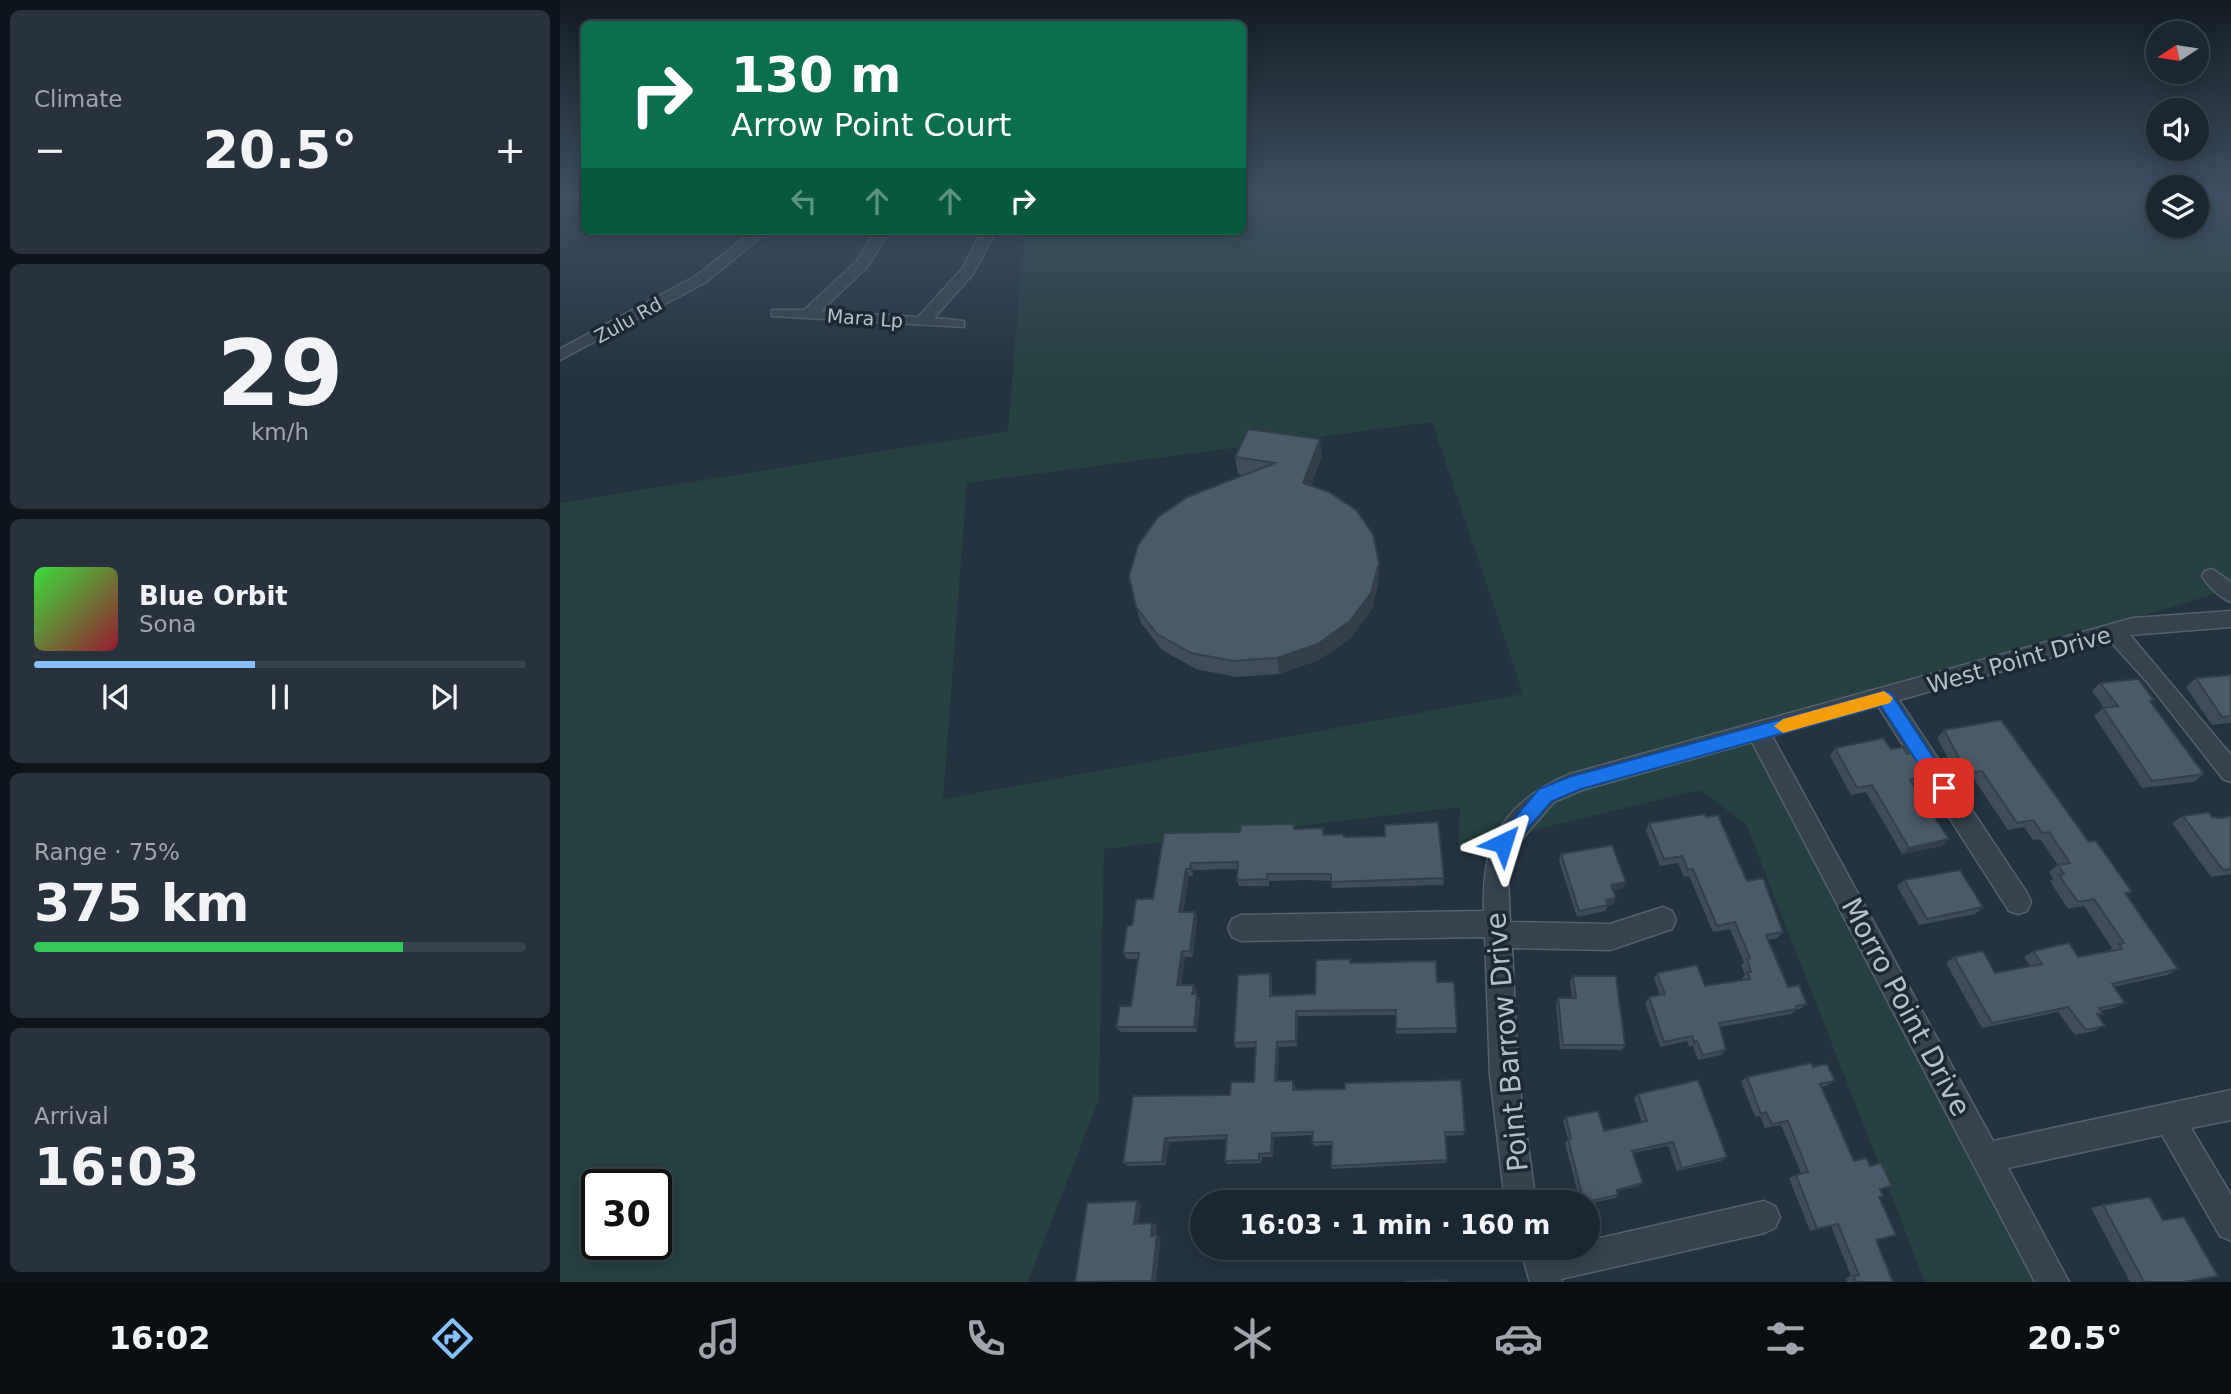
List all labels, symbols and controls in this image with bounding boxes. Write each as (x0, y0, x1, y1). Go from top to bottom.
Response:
north arrow (2146, 21, 2208, 84)
map controls (2146, 21, 2209, 238)
text: 130 m (731, 47, 901, 104)
icon: right (616, 49, 707, 140)
text: Climate (34, 86, 123, 112)
button: sound (2146, 98, 2209, 161)
text: Arrow Point Court (731, 106, 1011, 144)
text: 20.5° (203, 120, 357, 180)
text: − (34, 128, 66, 172)
text: + (494, 128, 526, 172)
button: layers (2146, 175, 2209, 238)
icon: left (785, 182, 823, 220)
icon: ahead (858, 182, 896, 220)
icon: ahead (931, 182, 969, 220)
icon: right (1004, 182, 1042, 220)
street label: Zulu Rd (590, 293, 666, 347)
street label: Mara Lp (826, 304, 904, 332)
text: 29 (217, 321, 343, 426)
text: km/h (251, 419, 309, 445)
text: Blue Orbit (139, 581, 288, 611)
text: Sona (139, 611, 196, 637)
street label: West Point Drive (1924, 621, 2114, 699)
icon: previous (97, 678, 135, 716)
icon: pause (261, 678, 299, 716)
icon: next (425, 678, 463, 716)
pin (1914, 758, 1974, 818)
icon: arrive (1925, 769, 1963, 807)
position arrow (1466, 806, 1540, 880)
text: Range · 75% (34, 839, 180, 865)
text: 375 km (34, 873, 249, 933)
street label: Morro Point Drive (1835, 892, 1977, 1122)
street label: Point Barrow Drive (1479, 911, 1535, 1173)
text: Arrival (34, 1103, 109, 1129)
text: 16:03 (34, 1137, 200, 1197)
speed limit sign: 30 (581, 1169, 672, 1260)
text: 16:03 · 1 min · 160 m (1240, 1210, 1550, 1240)
icon: directions (428, 1314, 477, 1363)
icon: music (695, 1314, 744, 1363)
icon: phone (961, 1314, 1010, 1363)
icon: climate (1228, 1314, 1277, 1363)
icon: car (1494, 1314, 1543, 1363)
icon: filters (1761, 1314, 1810, 1363)
text: 16:02 (109, 1319, 211, 1357)
text: 20.5° (2027, 1319, 2122, 1357)

